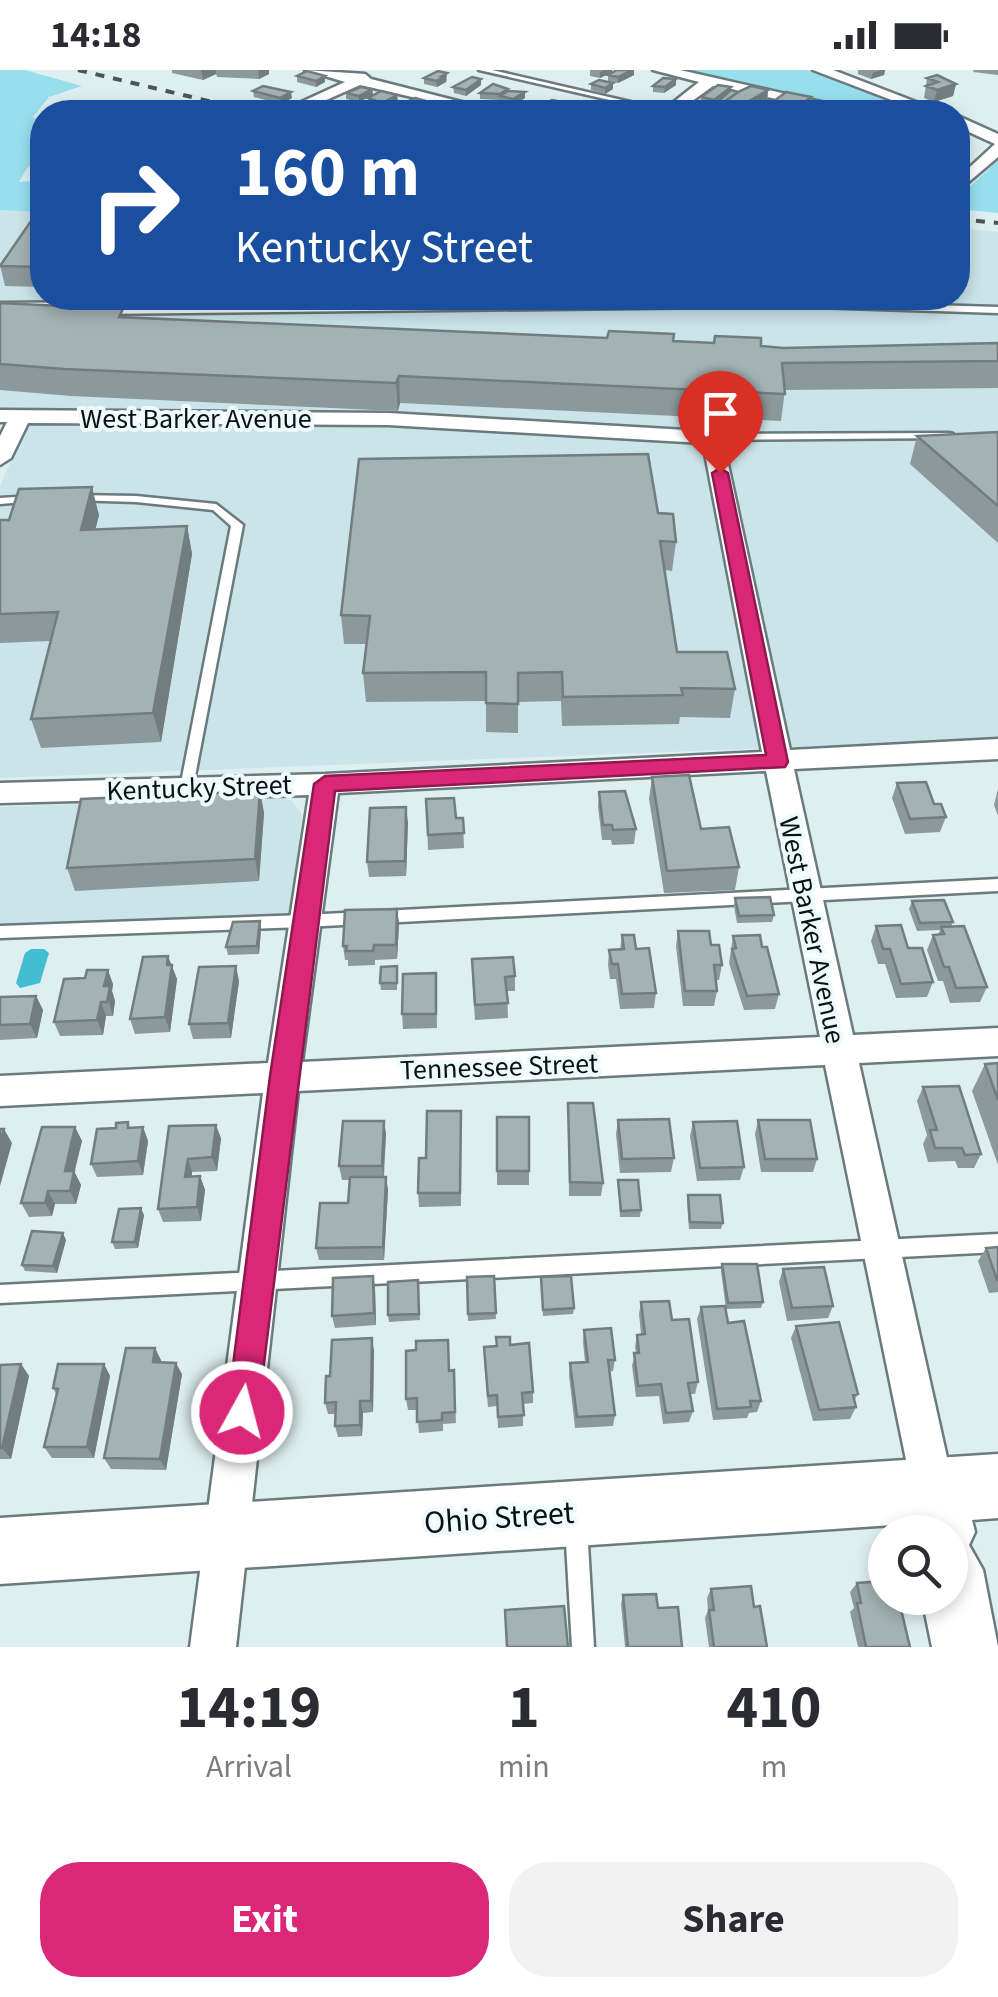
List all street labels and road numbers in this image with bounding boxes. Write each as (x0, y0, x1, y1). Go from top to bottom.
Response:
street label: West Barker Avenue (80, 399, 312, 439)
street label: Kentucky Street (106, 765, 293, 811)
street label: West Barker Avenue (768, 813, 856, 1047)
street label: Tennessee Street (399, 1044, 599, 1090)
street label: Ohio Street (422, 1490, 576, 1546)

